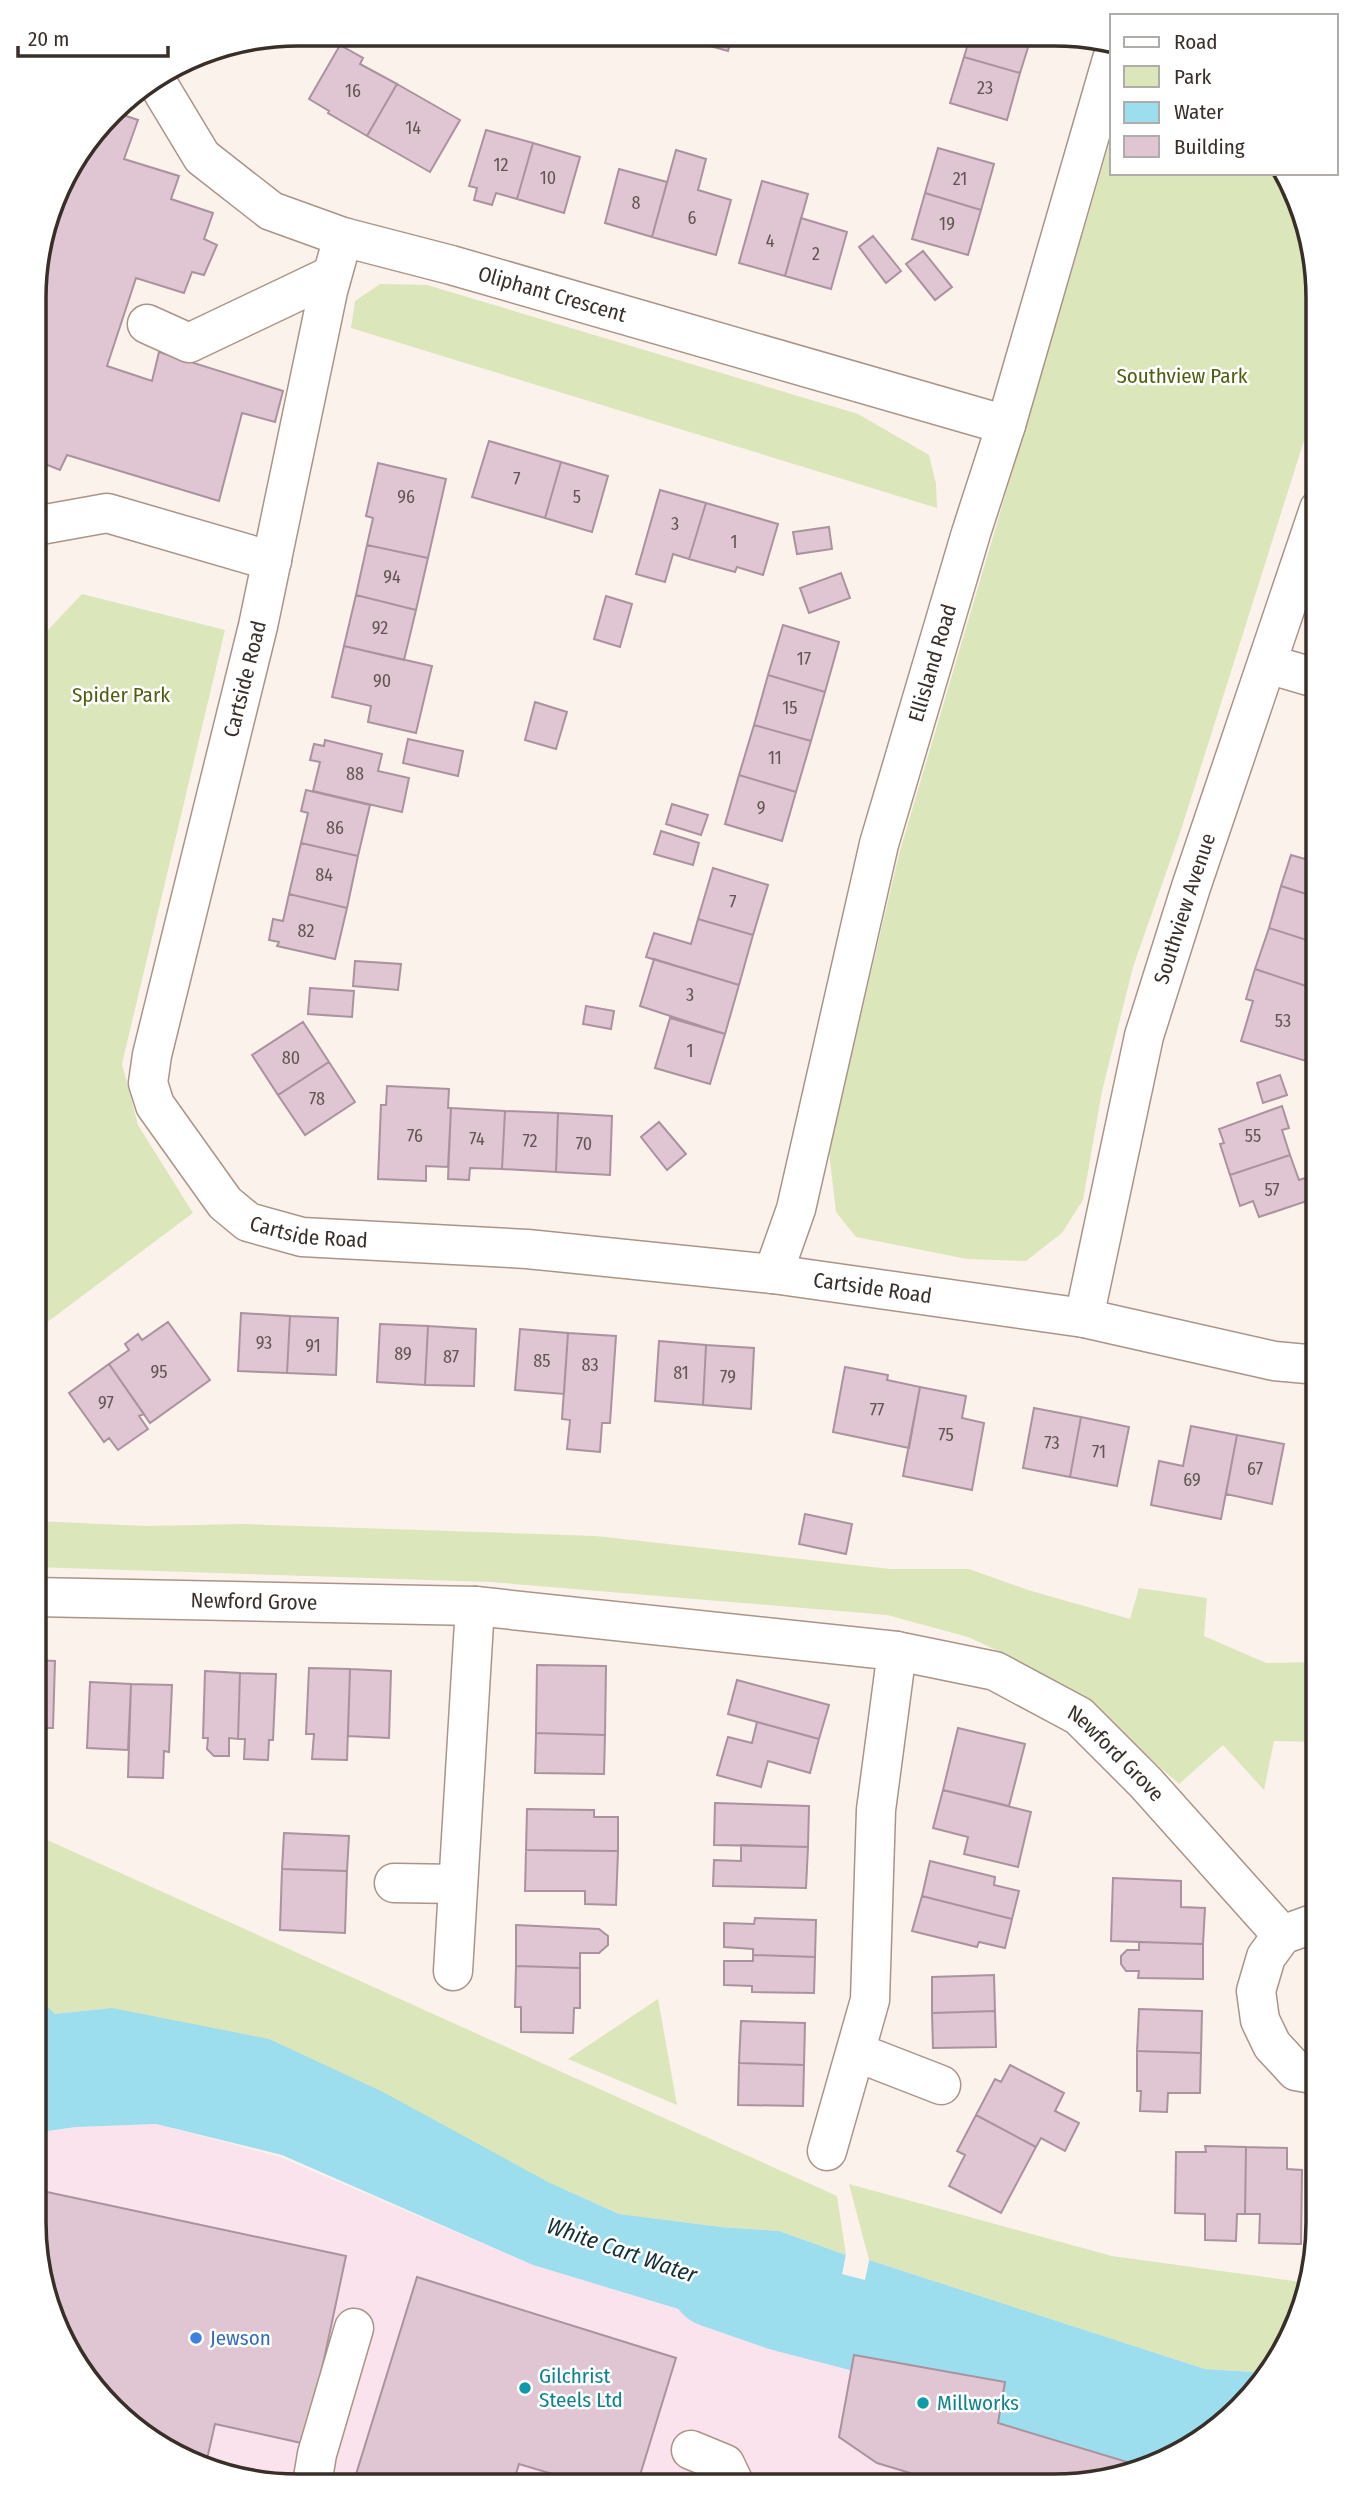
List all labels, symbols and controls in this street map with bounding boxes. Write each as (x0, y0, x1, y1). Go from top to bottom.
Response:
scale bar (18, 14, 168, 58)
legend (1110, 14, 1338, 175)
text: 20 m (28, 26, 69, 52)
text: Road (1174, 29, 1218, 55)
text: Park (1174, 64, 1212, 90)
house number: 23 (977, 77, 993, 99)
house number: 16 (345, 80, 361, 102)
text: Water (1174, 99, 1224, 125)
house number: 14 (405, 117, 421, 139)
text: Building (1174, 134, 1245, 160)
house number: 12 (494, 154, 509, 176)
house number: 10 (540, 167, 556, 189)
house number: 21 (953, 168, 967, 190)
house number: 8 (632, 192, 641, 214)
house number: 6 (688, 207, 697, 229)
house number: 19 (939, 213, 955, 235)
house number: 4 (766, 230, 775, 252)
house number: 2 (812, 243, 820, 265)
street label: Oliphant Crescent (475, 260, 629, 328)
park label: Southview Park (1116, 363, 1248, 389)
house number: 7 (513, 468, 521, 490)
house number: 96 (397, 486, 415, 508)
house number: 5 (573, 486, 581, 508)
house number: 3 (671, 513, 679, 535)
house number: 1 (730, 531, 738, 553)
house number: 94 (383, 566, 401, 588)
street label: Ellisland Road (903, 601, 962, 725)
house number: 92 (372, 617, 388, 639)
street label: Cartside Road (218, 618, 272, 740)
house number: 17 (797, 648, 811, 670)
house number: 90 (373, 670, 391, 692)
park label: Spider Park (72, 682, 170, 708)
house number: 15 (782, 697, 798, 719)
house number: 11 (768, 747, 782, 769)
house number: 88 (346, 763, 364, 785)
house number: 9 (757, 797, 765, 819)
house number: 86 (326, 817, 344, 839)
street label: Southview Avenue (1148, 830, 1221, 987)
house number: 84 (315, 864, 333, 886)
house number: 7 (729, 891, 737, 913)
house number: 82 (298, 920, 314, 942)
house number: 3 (686, 984, 694, 1006)
house number: 53 (1275, 1010, 1291, 1032)
house number: 1 (686, 1040, 694, 1062)
house number: 80 (282, 1047, 300, 1069)
house number: 78 (309, 1088, 325, 1110)
house number: 76 (407, 1125, 423, 1147)
house number: 55 (1245, 1125, 1261, 1147)
house number: 74 (469, 1128, 485, 1150)
house number: 72 (522, 1130, 538, 1152)
house number: 70 (576, 1133, 592, 1155)
house number: 57 (1264, 1179, 1280, 1201)
street label: Cartside Road (247, 1210, 368, 1253)
street label: Cartside Road (812, 1267, 933, 1309)
house number: 93 (256, 1332, 272, 1354)
house number: 91 (305, 1335, 321, 1357)
house number: 89 (394, 1343, 412, 1365)
house number: 87 (443, 1346, 459, 1368)
house number: 85 (533, 1350, 551, 1372)
house number: 83 (581, 1354, 599, 1376)
house number: 95 (150, 1361, 168, 1383)
house number: 81 (673, 1362, 689, 1384)
house number: 79 (720, 1366, 736, 1388)
house number: 97 (98, 1392, 114, 1414)
house number: 77 (870, 1399, 884, 1421)
house number: 75 (938, 1424, 954, 1446)
house number: 73 (1044, 1432, 1060, 1454)
house number: 71 (1092, 1441, 1106, 1463)
house number: 67 (1247, 1458, 1263, 1480)
house number: 69 (1183, 1469, 1201, 1491)
street label: Newford Grove (190, 1587, 317, 1616)
street label: Newford Grove (1063, 1699, 1169, 1807)
water label: White Cart Water (543, 2211, 702, 2289)
place label: Jewson (210, 2325, 271, 2351)
marker: Jewson (188, 2330, 204, 2346)
place label: Gilchrist Steels Ltd (539, 2363, 623, 2413)
marker: Gilchrist Steels Ltd (517, 2380, 533, 2396)
place label: Millworks (937, 2390, 1019, 2416)
marker: Millworks (915, 2395, 931, 2411)

